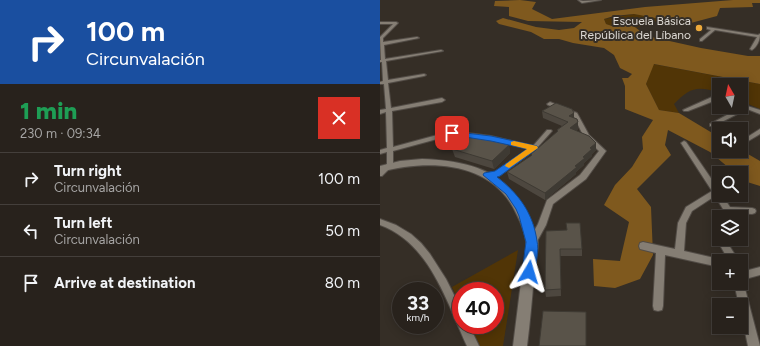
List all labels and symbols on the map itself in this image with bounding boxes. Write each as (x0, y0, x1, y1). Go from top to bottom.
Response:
place label: Escuela Básica República del Líbano (580, 14, 691, 42)
marker: Escuela Básica República del Líbano (694, 23, 704, 33)
north arrow (712, 78, 748, 114)
pin (435, 116, 469, 150)
position arrow (508, 251, 550, 293)
speed limit sign: 40 (452, 282, 504, 334)

